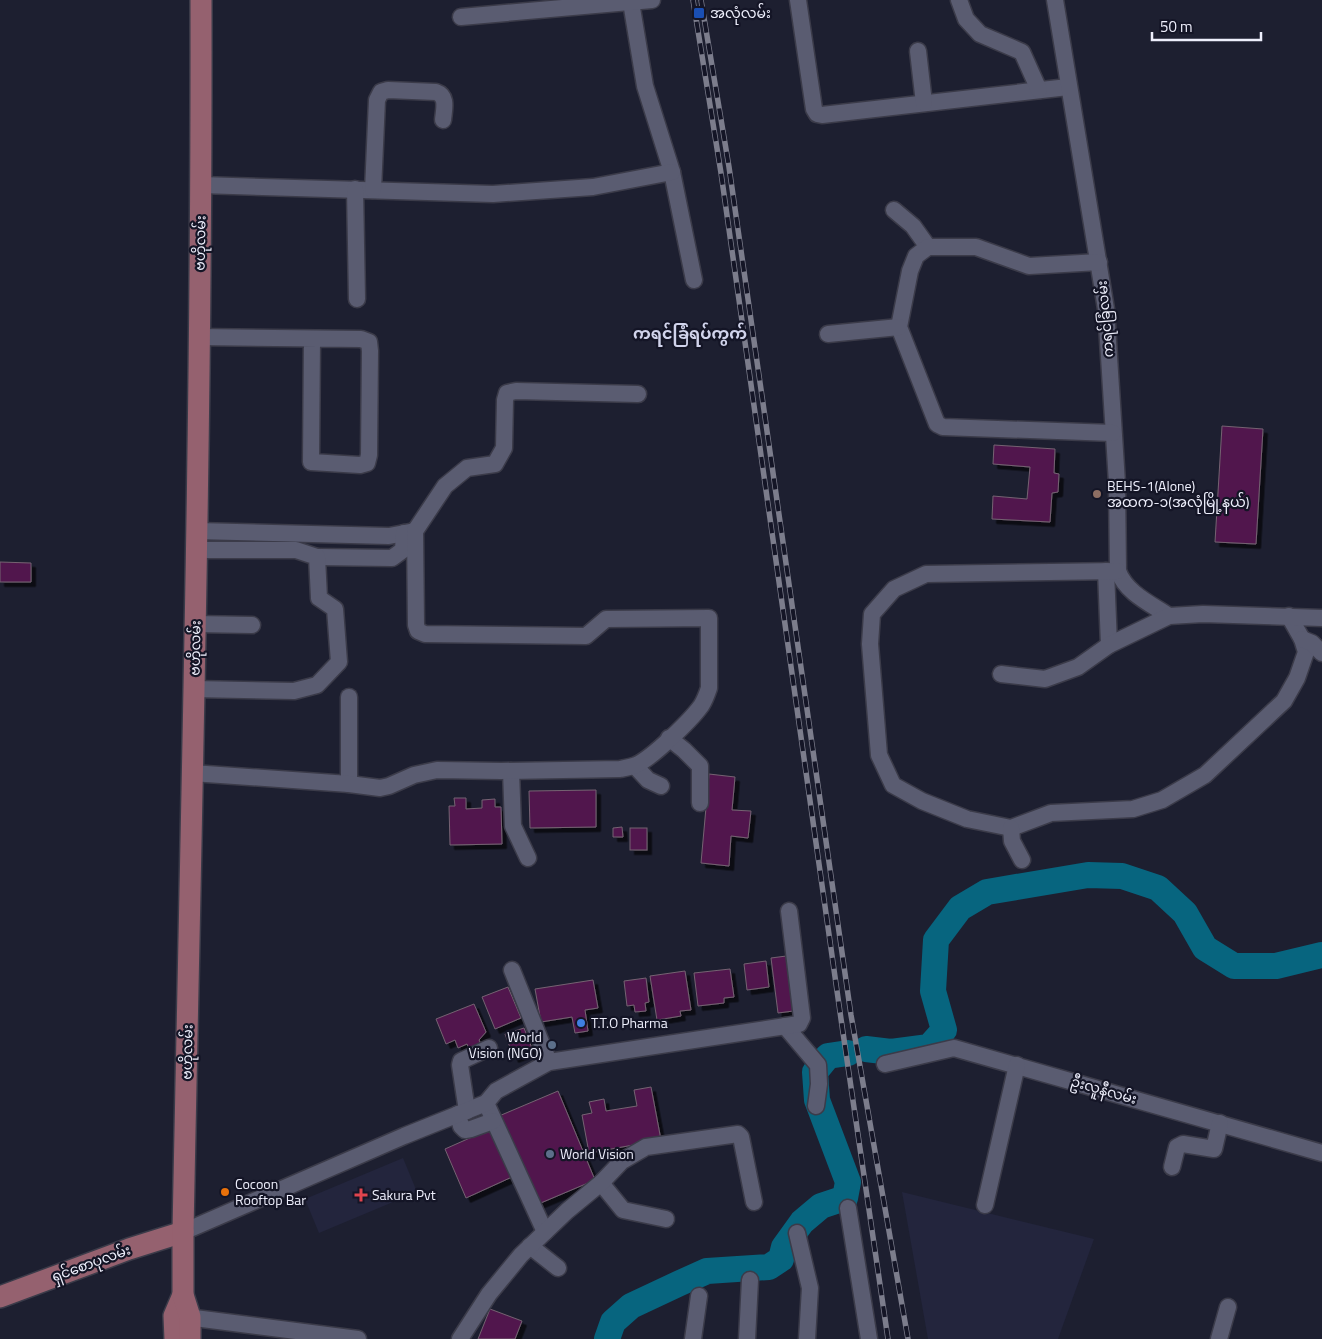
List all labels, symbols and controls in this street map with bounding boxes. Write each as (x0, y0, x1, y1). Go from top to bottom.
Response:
place label: အလုံလမ်း (710, 2, 771, 25)
marker: အလုံလမ်း (692, 6, 706, 20)
scale bar (1152, 10, 1261, 42)
text: 50 m (1160, 15, 1193, 38)
street label: ဗဟိုလမ်း (189, 215, 212, 271)
street label: ကရင်ခြံလမ်း (1091, 279, 1120, 358)
district label: ကရင်ခြံရပ်ကွက် (633, 321, 747, 347)
place label: BEHS-1(Alone) အထက-၁(အလုံမြို့နယ်) (1107, 475, 1249, 514)
marker: BEHS-1(Alone) အထက-၁(အလုံမြို့နယ်) (1091, 488, 1103, 500)
street label: ဗဟိုလမ်း (184, 620, 207, 676)
place label: T.T.O Pharma (591, 1012, 668, 1033)
marker: T.T.O Pharma (575, 1017, 587, 1029)
street label: ဗဟိုလမ်း (176, 1024, 199, 1080)
place label: World Vision (NGO) (469, 1026, 542, 1063)
marker: World Vision (NGO) (546, 1039, 558, 1051)
street label: ဦးလူနီလမ်း (1068, 1070, 1140, 1111)
place label: World Vision (560, 1143, 634, 1164)
marker: World Vision (544, 1148, 556, 1160)
place label: Cocoon Rooftop Bar (235, 1173, 306, 1210)
place label: Sakura Pvt (372, 1184, 436, 1205)
marker: Cocoon Rooftop Bar (219, 1186, 231, 1198)
marker: Sakura Pvt (354, 1188, 368, 1202)
street label: ရှင်စောပုလမ်း (48, 1239, 134, 1288)

